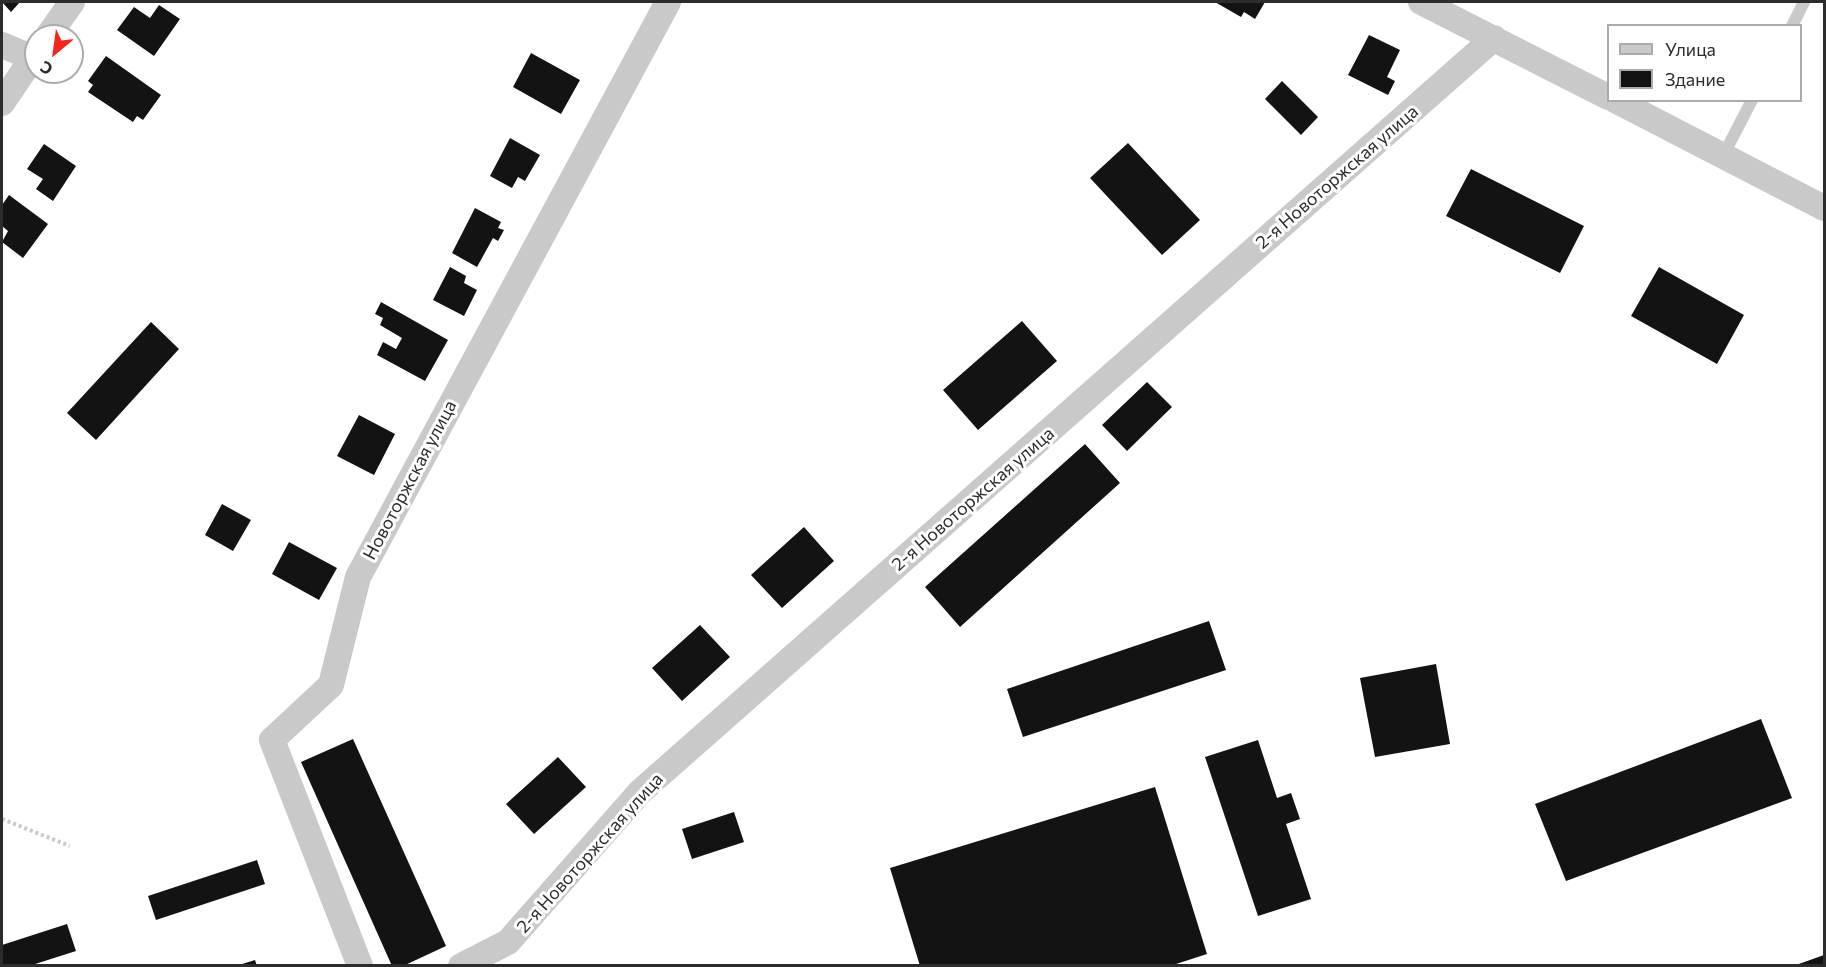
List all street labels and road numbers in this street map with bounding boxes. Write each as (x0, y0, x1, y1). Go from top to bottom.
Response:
street label: 2-я Новоторжская улица (1251, 101, 1423, 253)
street label: Новоторжская улица (359, 397, 461, 563)
street label: 2-я Новоторжская улица (887, 423, 1059, 575)
street label: 2-я Новоторжская улица (512, 768, 668, 938)

